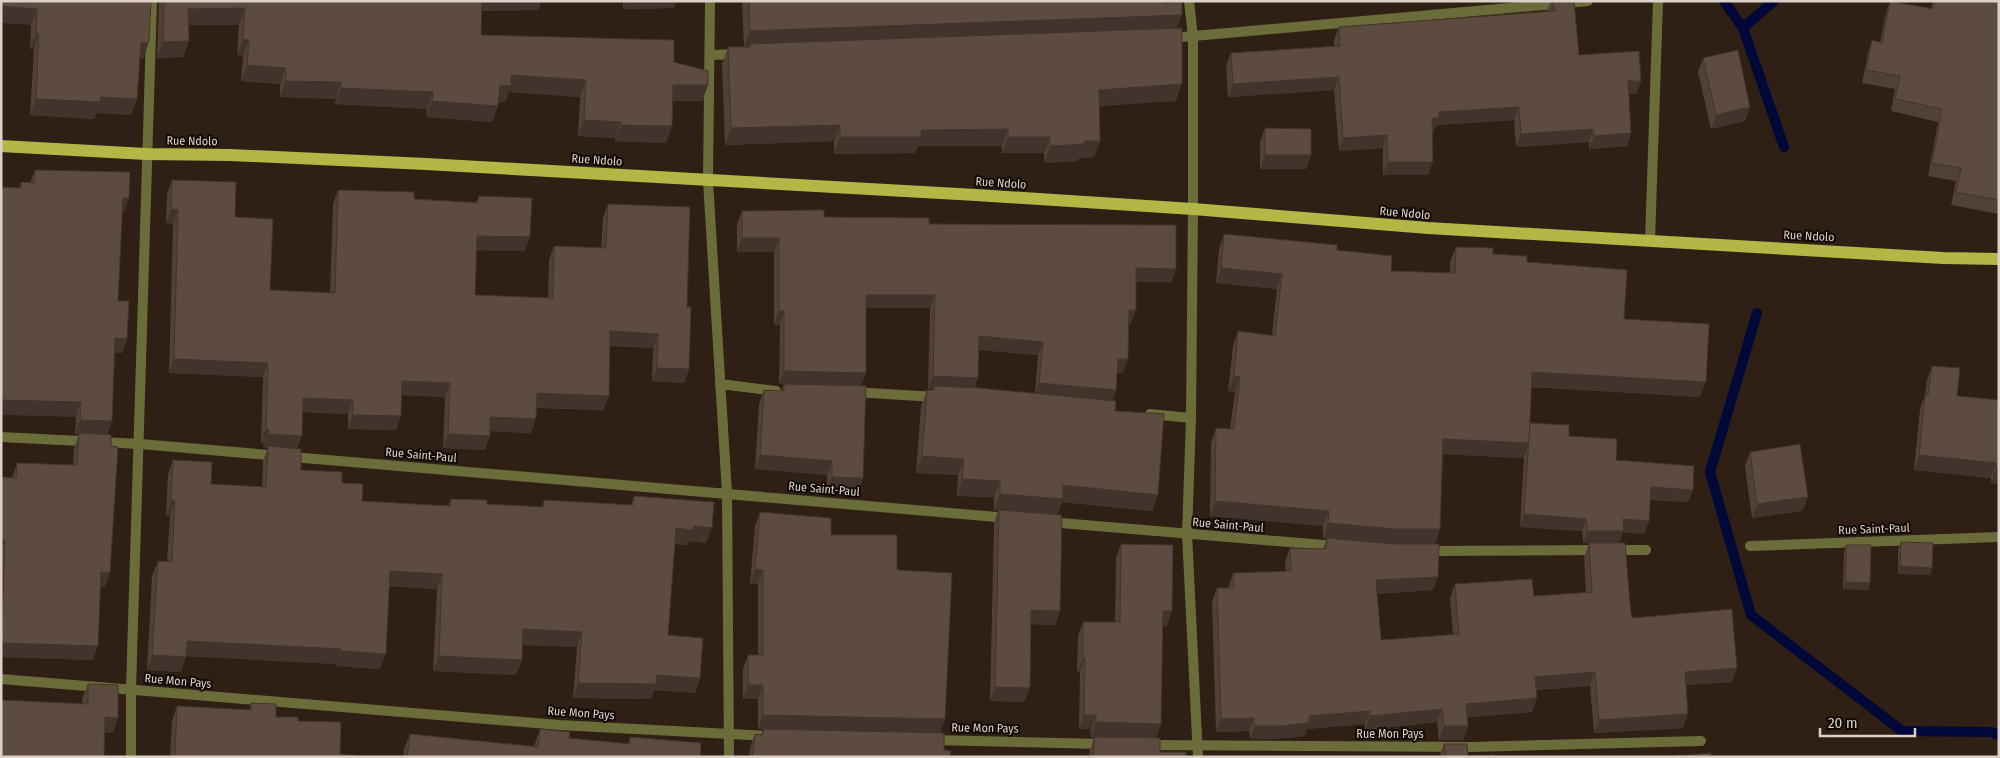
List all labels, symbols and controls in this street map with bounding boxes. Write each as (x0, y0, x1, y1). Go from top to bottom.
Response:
street label: Rue Ndolo (166, 134, 218, 148)
street label: Rue Ndolo (571, 151, 623, 169)
street label: Rue Ndolo (975, 174, 1027, 192)
street label: Rue Ndolo (1379, 204, 1431, 222)
street label: Rue Ndolo (1783, 228, 1835, 244)
street label: Rue Saint-Paul (385, 445, 457, 465)
street label: Rue Saint-Paul (788, 479, 860, 499)
street label: Rue Saint-Paul (1192, 515, 1264, 535)
street label: Rue Saint-Paul (1838, 521, 1910, 537)
street label: Rue Mon Pays (144, 671, 212, 691)
street label: Rue Mon Pays (547, 704, 615, 722)
scale bar (1820, 706, 1915, 738)
text: 20 m (1828, 714, 1858, 732)
street label: Rue Mon Pays (951, 720, 1019, 736)
street label: Rue Mon Pays (1356, 727, 1424, 741)

